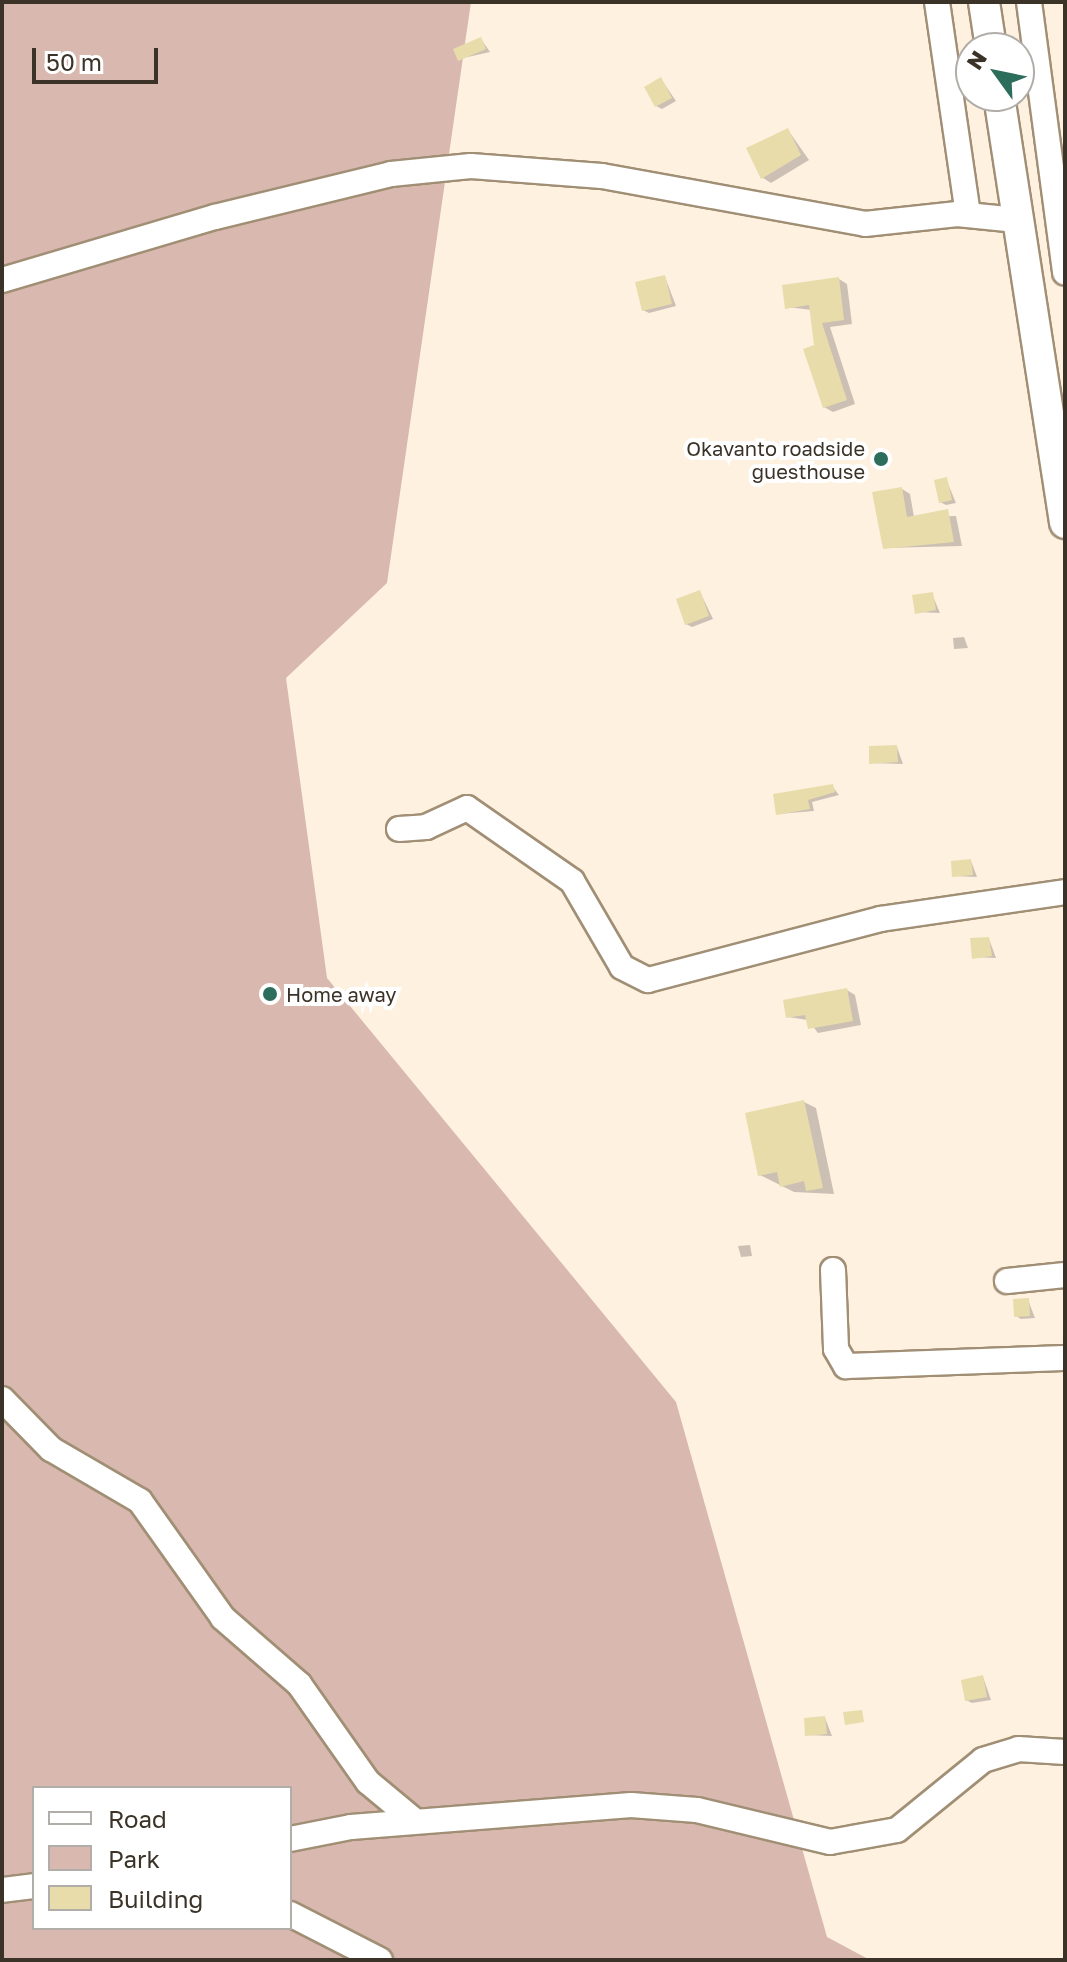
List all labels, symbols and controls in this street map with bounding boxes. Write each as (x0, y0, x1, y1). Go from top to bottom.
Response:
scale bar (36, 32, 162, 82)
north arrow (955, 32, 1035, 112)
text: N (960, 45, 992, 74)
text: 50 m (46, 47, 102, 76)
place label: Okavanto roadside guesthouse (686, 436, 865, 483)
marker: Okavanto roadside guesthouse (872, 450, 890, 468)
place label: Home away (286, 982, 396, 1006)
marker: Home away (261, 985, 279, 1003)
legend (32, 1786, 292, 1930)
text: Road (108, 1804, 167, 1833)
text: Park (108, 1844, 160, 1873)
text: Building (108, 1884, 203, 1913)

